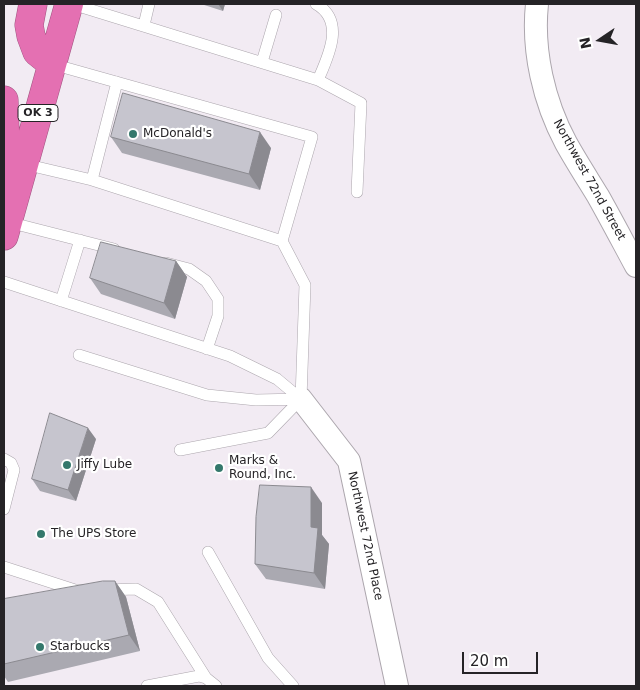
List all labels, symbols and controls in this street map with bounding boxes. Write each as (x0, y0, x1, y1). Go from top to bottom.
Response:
north arrow (575, 15, 625, 65)
text: N (576, 36, 594, 51)
road number: OK 3 (18, 105, 58, 122)
street label: Northwest 72nd Street (550, 117, 628, 243)
place label: McDonald's (143, 127, 212, 141)
marker: McDonald's (127, 128, 139, 140)
place label: Marks & Round, Inc. (229, 454, 296, 482)
place label: Jiffy Lube (77, 458, 132, 472)
marker: Jiffy Lube (61, 459, 73, 471)
marker: Marks & Round, Inc. (213, 462, 225, 474)
street label: Northwest 72nd Place (344, 470, 386, 602)
place label: The UPS Store (51, 527, 136, 541)
marker: The UPS Store (35, 528, 47, 540)
place label: Starbucks (50, 640, 110, 654)
marker: Starbucks (34, 641, 46, 653)
scale bar (465, 642, 541, 674)
text: 20 m (470, 652, 508, 670)

